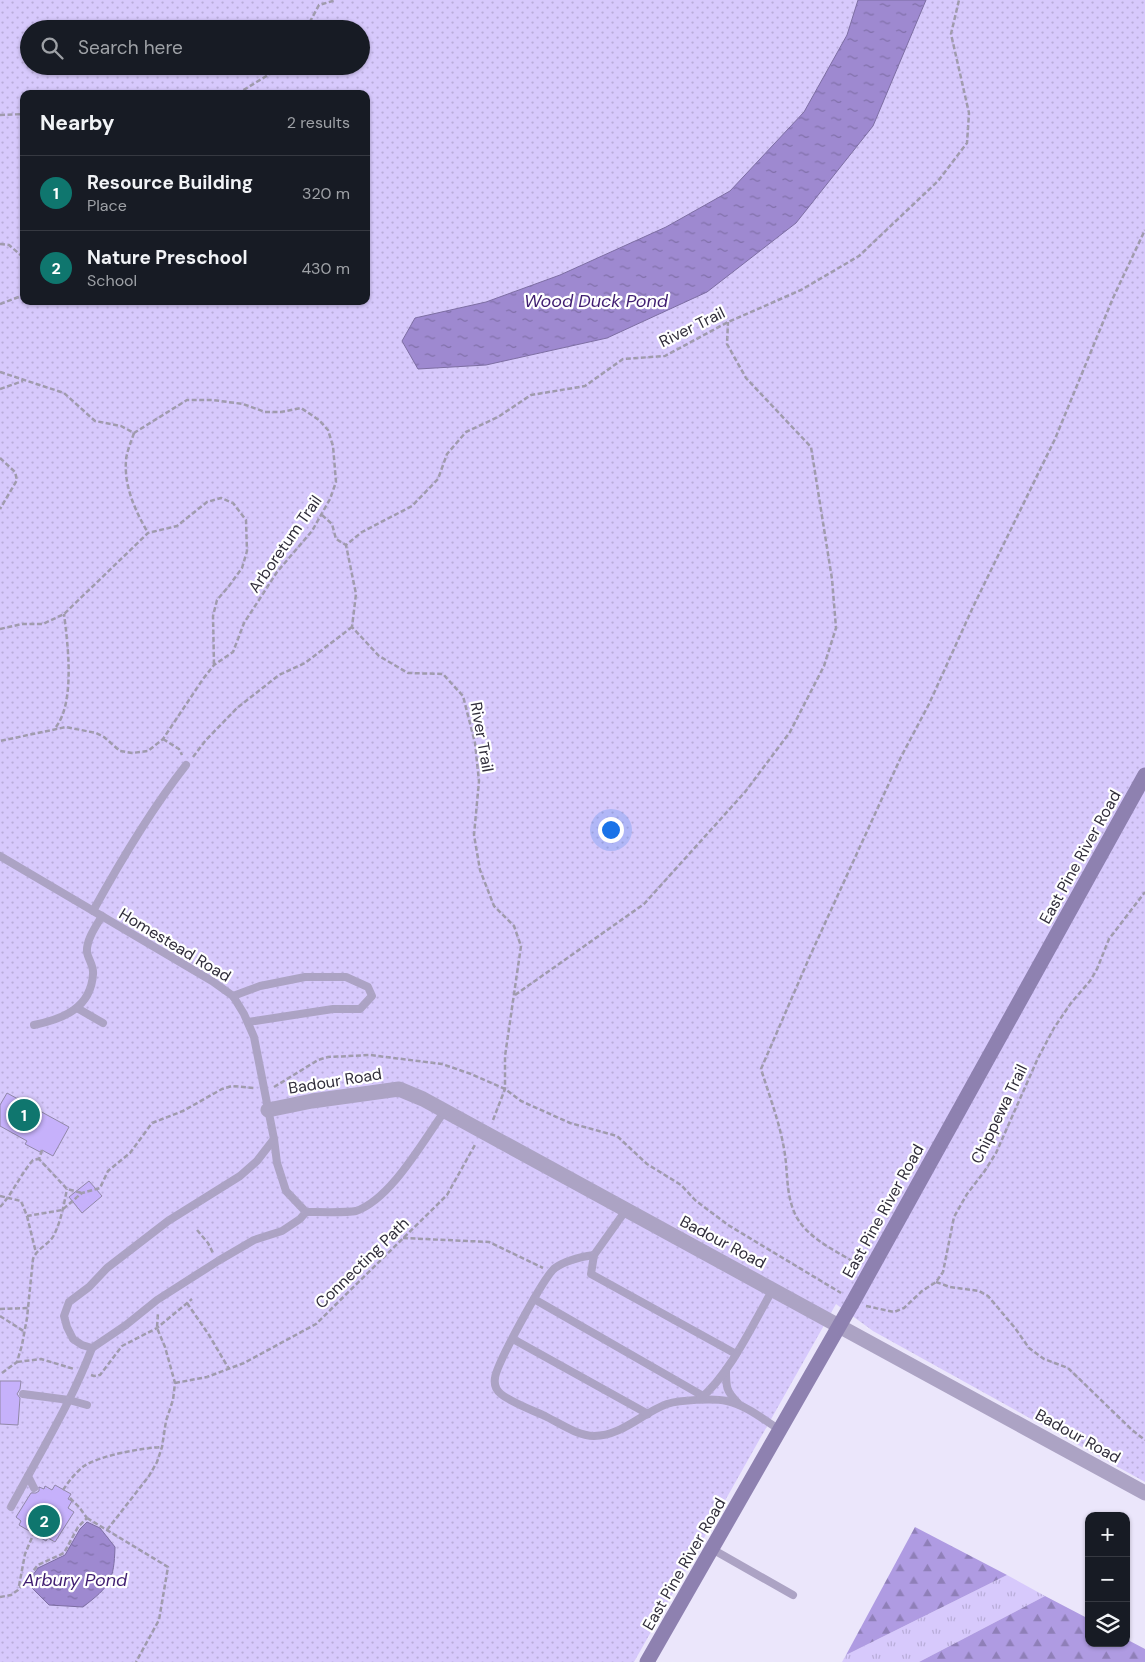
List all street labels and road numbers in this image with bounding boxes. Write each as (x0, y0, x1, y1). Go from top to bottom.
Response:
street label: River Trail (656, 302, 728, 352)
street label: Arboretum Trail (244, 491, 326, 597)
street label: River Trail (466, 700, 498, 774)
street label: East Pine River Road (1035, 787, 1125, 927)
street label: Homestead Road (115, 903, 235, 987)
street label: Chippewa Trail (966, 1061, 1032, 1167)
street label: Badour Road (287, 1063, 383, 1099)
street label: East Pine River Road (838, 1141, 928, 1281)
street label: Badour Road (676, 1211, 770, 1273)
street label: Connecting Path (311, 1213, 413, 1313)
street label: Badour Road (1032, 1404, 1124, 1468)
street label: East Pine River Road (638, 1494, 730, 1634)

